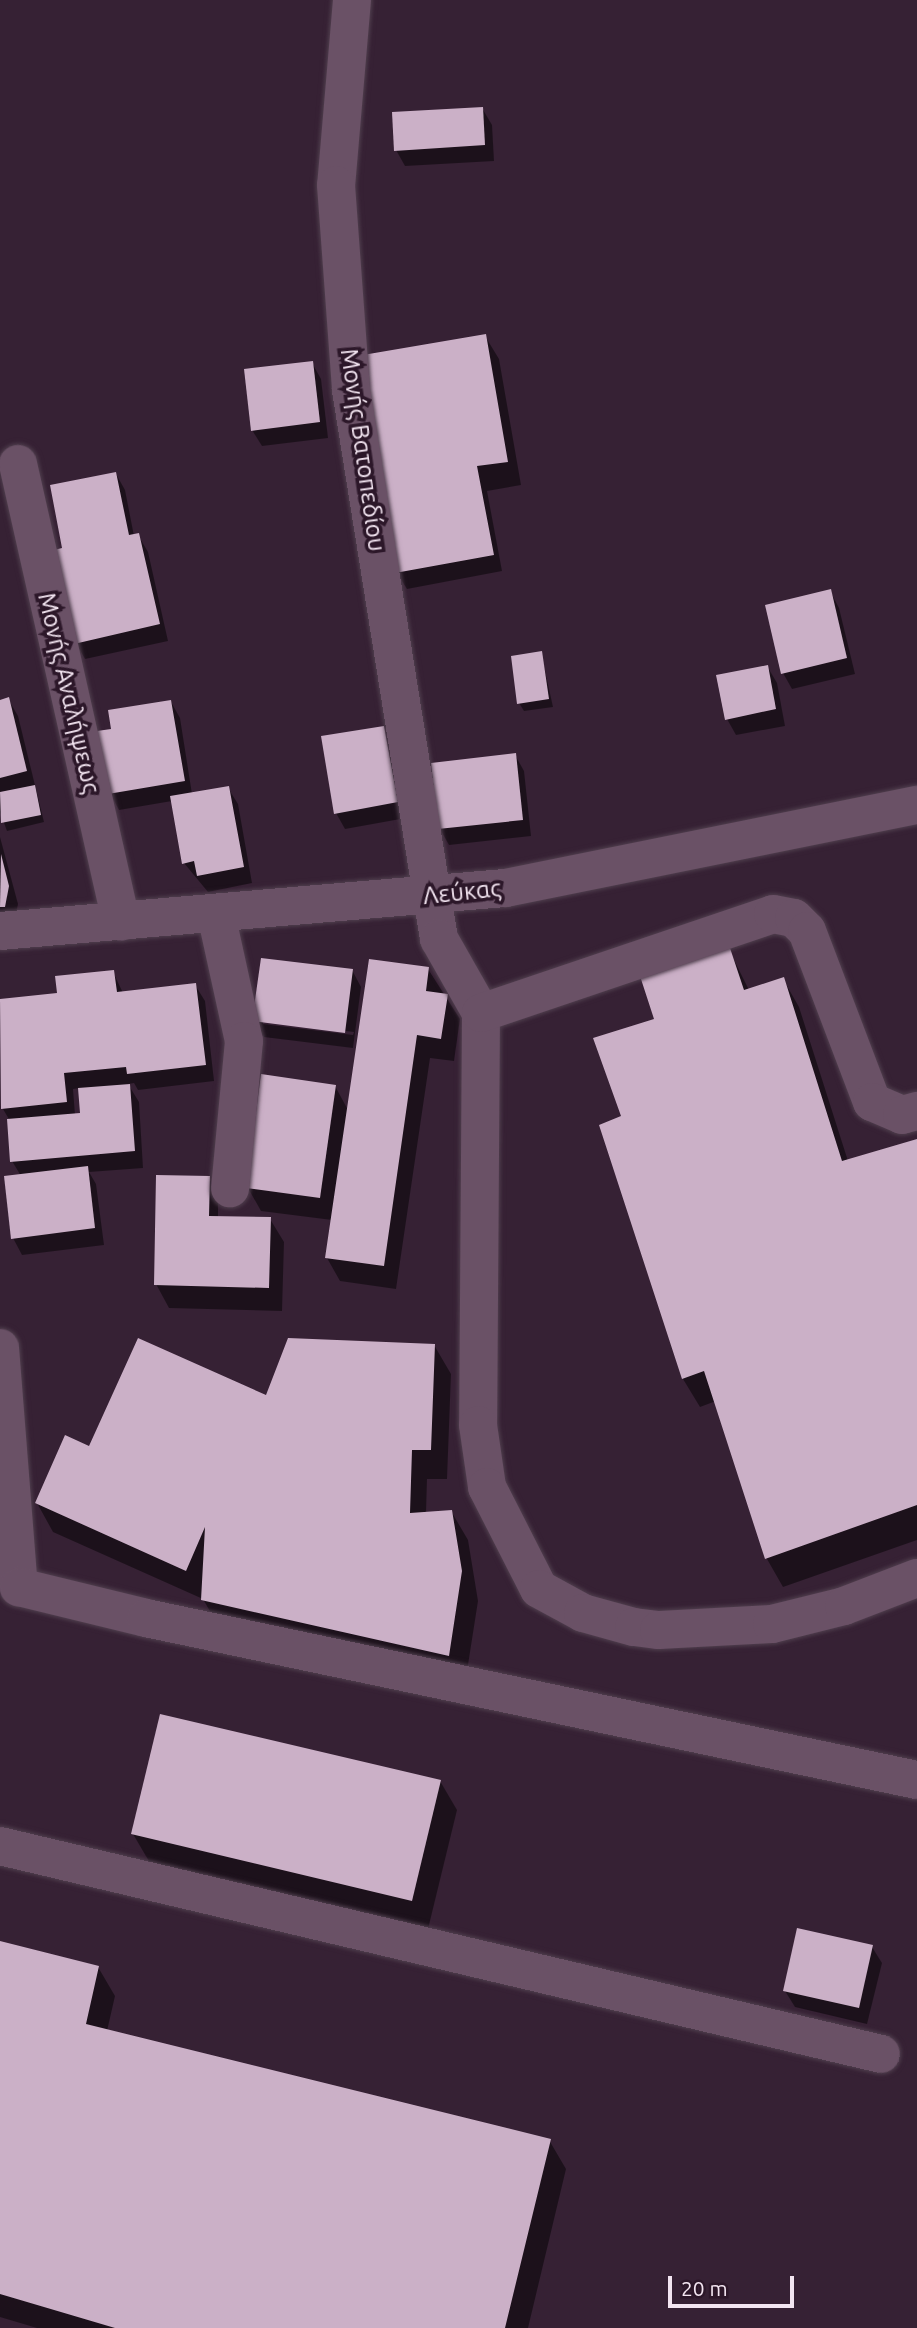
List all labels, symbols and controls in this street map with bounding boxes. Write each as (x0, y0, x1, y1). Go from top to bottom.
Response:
street label: Μονής Βατοπεδίου (335, 347, 391, 553)
street label: Μονής Αναλήψεως (32, 590, 106, 796)
street label: Λεύκας (422, 874, 502, 910)
scale bar (672, 2262, 798, 2306)
text: 20 m (681, 2276, 728, 2300)

